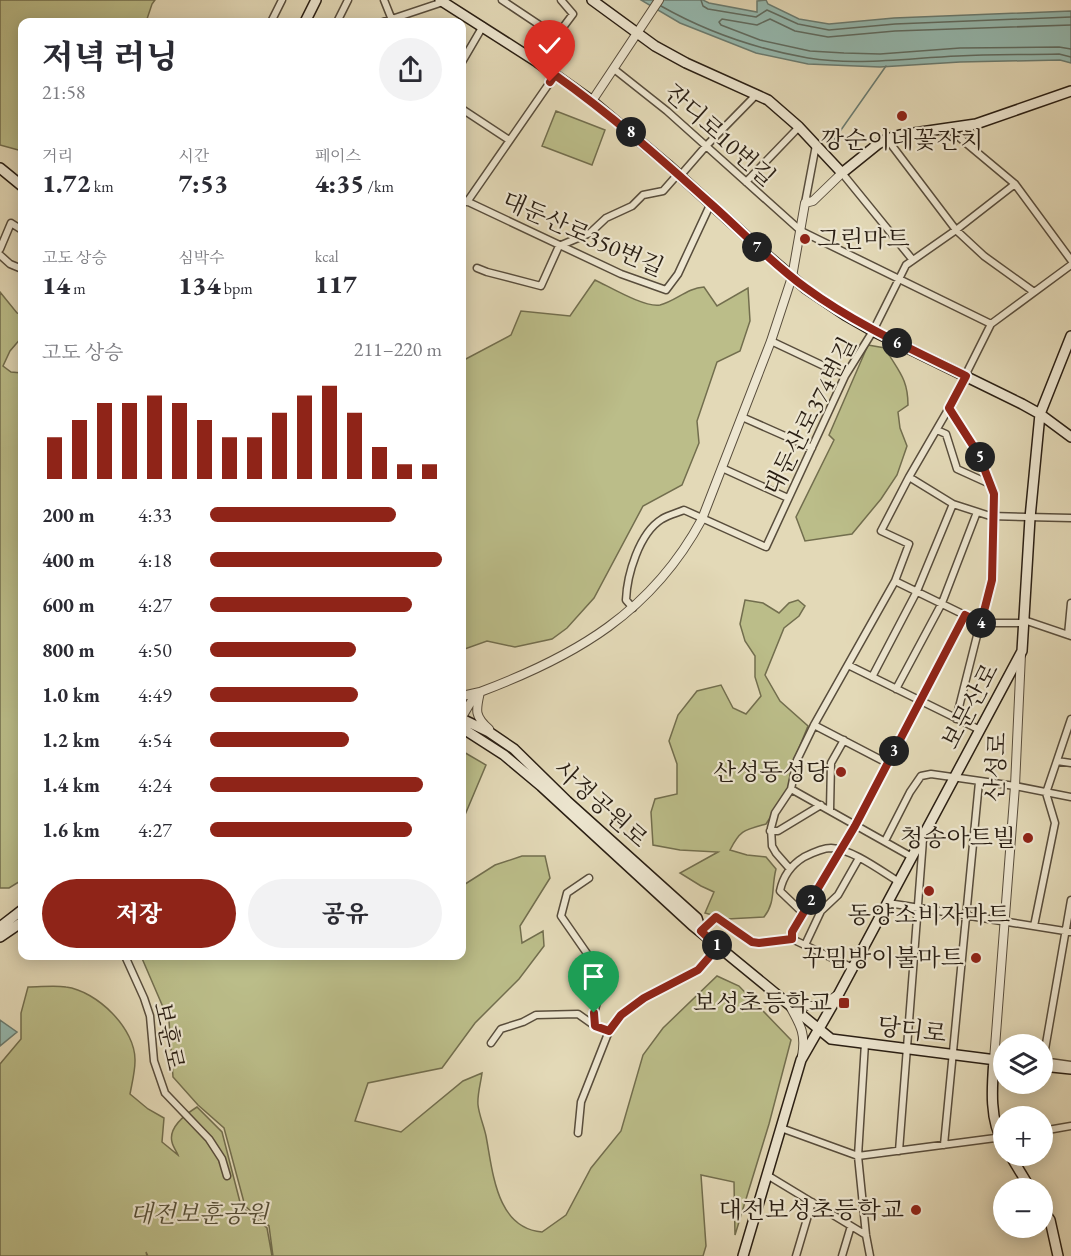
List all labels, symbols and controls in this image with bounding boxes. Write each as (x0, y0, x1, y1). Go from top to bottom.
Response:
pin (524, 20, 575, 82)
icon: check (533, 29, 566, 62)
text: 저녁 러닝 (42, 35, 178, 78)
button: share (379, 38, 442, 101)
street label: 잔디로10번길 (658, 77, 782, 193)
text: 21:58 (42, 79, 85, 105)
marker: 깡순이네꽃잔치 (895, 109, 909, 123)
pin: 8 (616, 117, 646, 147)
text: 8 (627, 121, 635, 142)
place label: 깡순이네꽃잔치 (821, 124, 983, 155)
text: 거리 (42, 145, 73, 166)
text: 시간 (178, 145, 209, 166)
text: 페이스 (315, 145, 361, 166)
text: 1.72 (42, 166, 91, 200)
text: 7:53 (178, 166, 228, 200)
text: 4:35 (315, 166, 364, 200)
text: km (91, 176, 114, 197)
text: /km (364, 176, 394, 197)
street label: 대둔산로350번길 (498, 184, 669, 283)
place label: 그린마트 (817, 223, 910, 254)
pin: 7 (742, 232, 772, 262)
marker: 그린마트 (798, 232, 812, 246)
text: 7 (753, 236, 761, 257)
text: kcal (315, 246, 339, 267)
text: 고도 상승 (42, 247, 107, 268)
text: 심박수 (178, 247, 225, 268)
text: 117 (315, 267, 357, 301)
text: 14 (42, 268, 70, 302)
text: 134 (178, 268, 220, 302)
text: m (70, 278, 86, 299)
text: bpm (220, 278, 253, 299)
pin: 6 (882, 328, 912, 358)
street label: 대둔산로374번길 (756, 331, 863, 500)
text: 6 (893, 332, 901, 353)
text: 211–220 m (354, 336, 442, 362)
text: 고도 상승 (42, 339, 123, 365)
pin: 5 (965, 442, 995, 472)
text: 5 (976, 446, 984, 467)
text: 200 m (42, 502, 95, 528)
text: 4:33 (138, 502, 172, 528)
text: 400 m (42, 547, 95, 573)
text: 4:18 (138, 547, 172, 573)
text: 600 m (42, 592, 95, 618)
text: 4:27 (138, 592, 172, 618)
pin: 4 (966, 608, 996, 638)
text: 4 (977, 612, 985, 633)
text: 800 m (42, 637, 95, 663)
text: 4:50 (138, 637, 172, 663)
street label: 보문산로 (934, 658, 1005, 754)
text: 1.0 km (42, 682, 100, 708)
text: 4:49 (138, 682, 172, 708)
text: 1.2 km (42, 727, 100, 753)
text: 4:54 (138, 727, 172, 753)
street label: 산성로 (978, 731, 1013, 803)
pin: 3 (879, 736, 909, 766)
text: 3 (890, 740, 898, 761)
street label: 사정공원로 (548, 753, 655, 854)
place label: 산성동성당 (713, 756, 830, 787)
marker: 산성동성당 (834, 765, 848, 779)
text: 1.4 km (42, 772, 100, 798)
text: 4:24 (138, 772, 172, 798)
text: 1.6 km (42, 817, 100, 843)
text: 4:27 (138, 817, 172, 843)
place label: 청송아트빌 (900, 822, 1016, 853)
marker: 청송아트빌 (1021, 831, 1035, 845)
button: 저장 (42, 879, 236, 948)
button: 공유 (248, 879, 442, 948)
marker: 동양소비자마트 (922, 884, 936, 898)
pin: 2 (796, 885, 826, 915)
text: 2 (807, 889, 815, 910)
place label: 동양소비자마트 (848, 899, 1010, 930)
pin: 1 (702, 930, 732, 960)
text: 1 (713, 934, 721, 955)
place label: 꾸밈방이불마트 (802, 942, 964, 973)
pin (568, 951, 619, 1013)
marker: 꾸밈방이불마트 (969, 951, 983, 965)
icon: arrive (577, 960, 610, 993)
place label: 보성초등학교 (693, 987, 832, 1018)
marker: 보성초등학교 (837, 996, 851, 1010)
street label: 보훈로 (147, 999, 192, 1073)
street label: 당디로 (876, 1010, 948, 1049)
map controls (993, 1034, 1053, 1238)
button: layers (993, 1034, 1053, 1094)
button: + (993, 1106, 1053, 1166)
button: − (993, 1178, 1053, 1238)
place label: 대전보성초등학교 (719, 1194, 904, 1225)
park label: 대전보훈공원 (129, 1198, 270, 1229)
marker: 대전보성초등학교 (909, 1203, 923, 1217)

